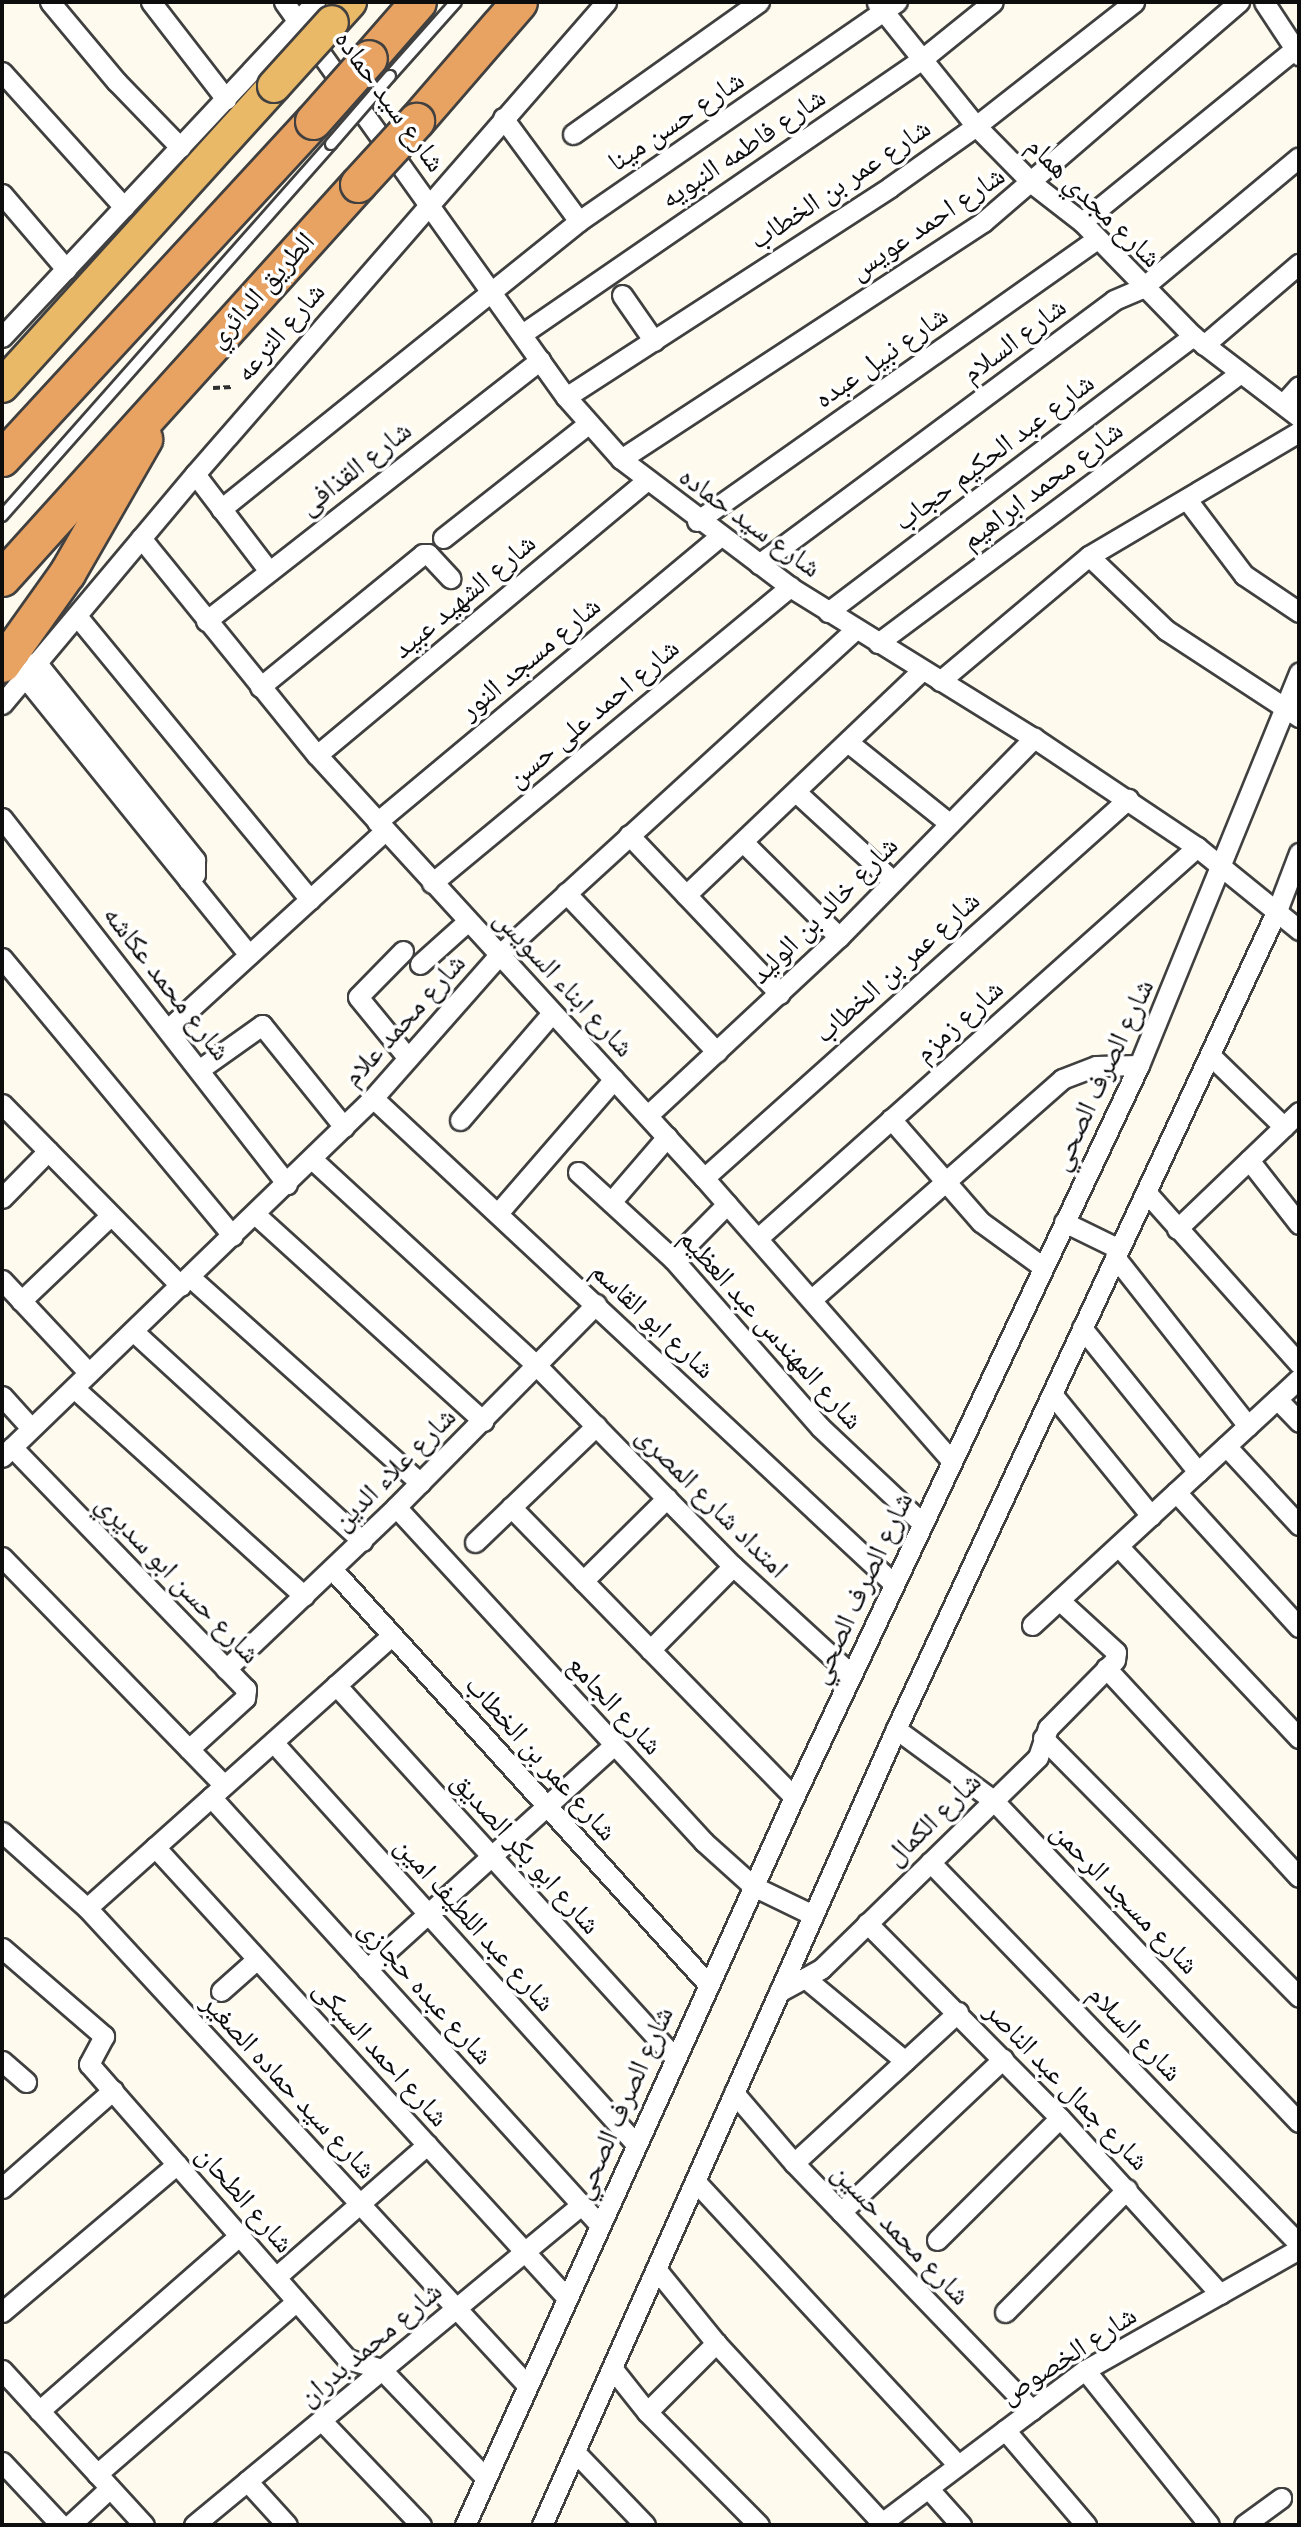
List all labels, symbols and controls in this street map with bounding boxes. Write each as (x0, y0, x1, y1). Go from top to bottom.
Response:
street label: شارع سيد حماده (327, 23, 453, 179)
street label: شارع حسن مينا (602, 63, 750, 179)
street label: شارع فاطمه النبويه (654, 80, 832, 216)
street label: شارع عمر بن الخطاب (743, 111, 937, 257)
street label: شارع مجدي همام (1020, 129, 1168, 275)
street label: شارع احمد عويس (843, 159, 1011, 287)
street label: الطريق الدائري (200, 225, 322, 355)
street label: شارع الترعه (228, 276, 332, 388)
street label: شارع السلام (955, 290, 1073, 390)
street label: شارع نبيل عبده (808, 299, 954, 415)
street label: شارع عبد الحكيم حجاب (887, 366, 1101, 538)
street label: شارع محمد ابراهيم (955, 413, 1129, 557)
street label: شارع القذافى (292, 414, 418, 522)
street label: شارع سيد حماده (672, 459, 828, 585)
street label: شارع الشهيد عبيد (385, 526, 543, 666)
street label: شارع مسجد النور (453, 589, 607, 727)
street label: شارع احمد على حسن (500, 631, 686, 795)
street label: شارع خالد بن الوليد (743, 829, 905, 991)
street label: شارع عمر بن الخطاب (807, 884, 987, 1050)
street label: شارع محمد عكاشه (96, 899, 238, 1067)
street label: شارع ابناء السويس (487, 902, 641, 1064)
street label: شارع محمد علام (336, 947, 472, 1093)
street label: شارع زمزم (908, 972, 1010, 1070)
street label: شارع الصرف الصحي (1043, 974, 1161, 1176)
street label: شارع المهندس عبد العظيم (672, 1221, 870, 1437)
street label: شارع ابو القاسم (584, 1254, 722, 1386)
street label: شارع علاء الدين (325, 1400, 463, 1538)
street label: امتداد شارع المصرى (629, 1419, 795, 1585)
street label: شارع حسن ابو سديري (89, 1487, 267, 1671)
street label: شارع الصرف الصحي (802, 1487, 920, 1689)
street label: شارع الجامع (560, 1648, 670, 1762)
street label: شارع عمر بن الخطاب (458, 1668, 624, 1848)
street label: شارع ابو بكر الصديق (444, 1765, 608, 1941)
street label: شارع الكمال (878, 1765, 988, 1873)
street label: شارع مسجد الرحمن (1044, 1815, 1206, 1981)
street label: شارع عبد اللطيف امين (388, 1830, 562, 2018)
street label: شارع عبده حجازى (352, 1912, 500, 2072)
street label: شارع احمد السبكى (306, 1972, 456, 2134)
street label: شارع السلام (1081, 1978, 1189, 2088)
street label: شارع سيد حماده الصغير (195, 1986, 383, 2186)
street label: شارع جمال عبد الناصر (978, 1994, 1156, 2178)
street label: شارع الصرف الصحي (565, 2001, 681, 2205)
street label: شارع الطحان (189, 2138, 301, 2260)
street label: شارع محمد حسين (825, 2156, 977, 2312)
street label: شارع محمد بدران (291, 2274, 449, 2414)
street label: شارع الخصوص (993, 2298, 1143, 2412)

